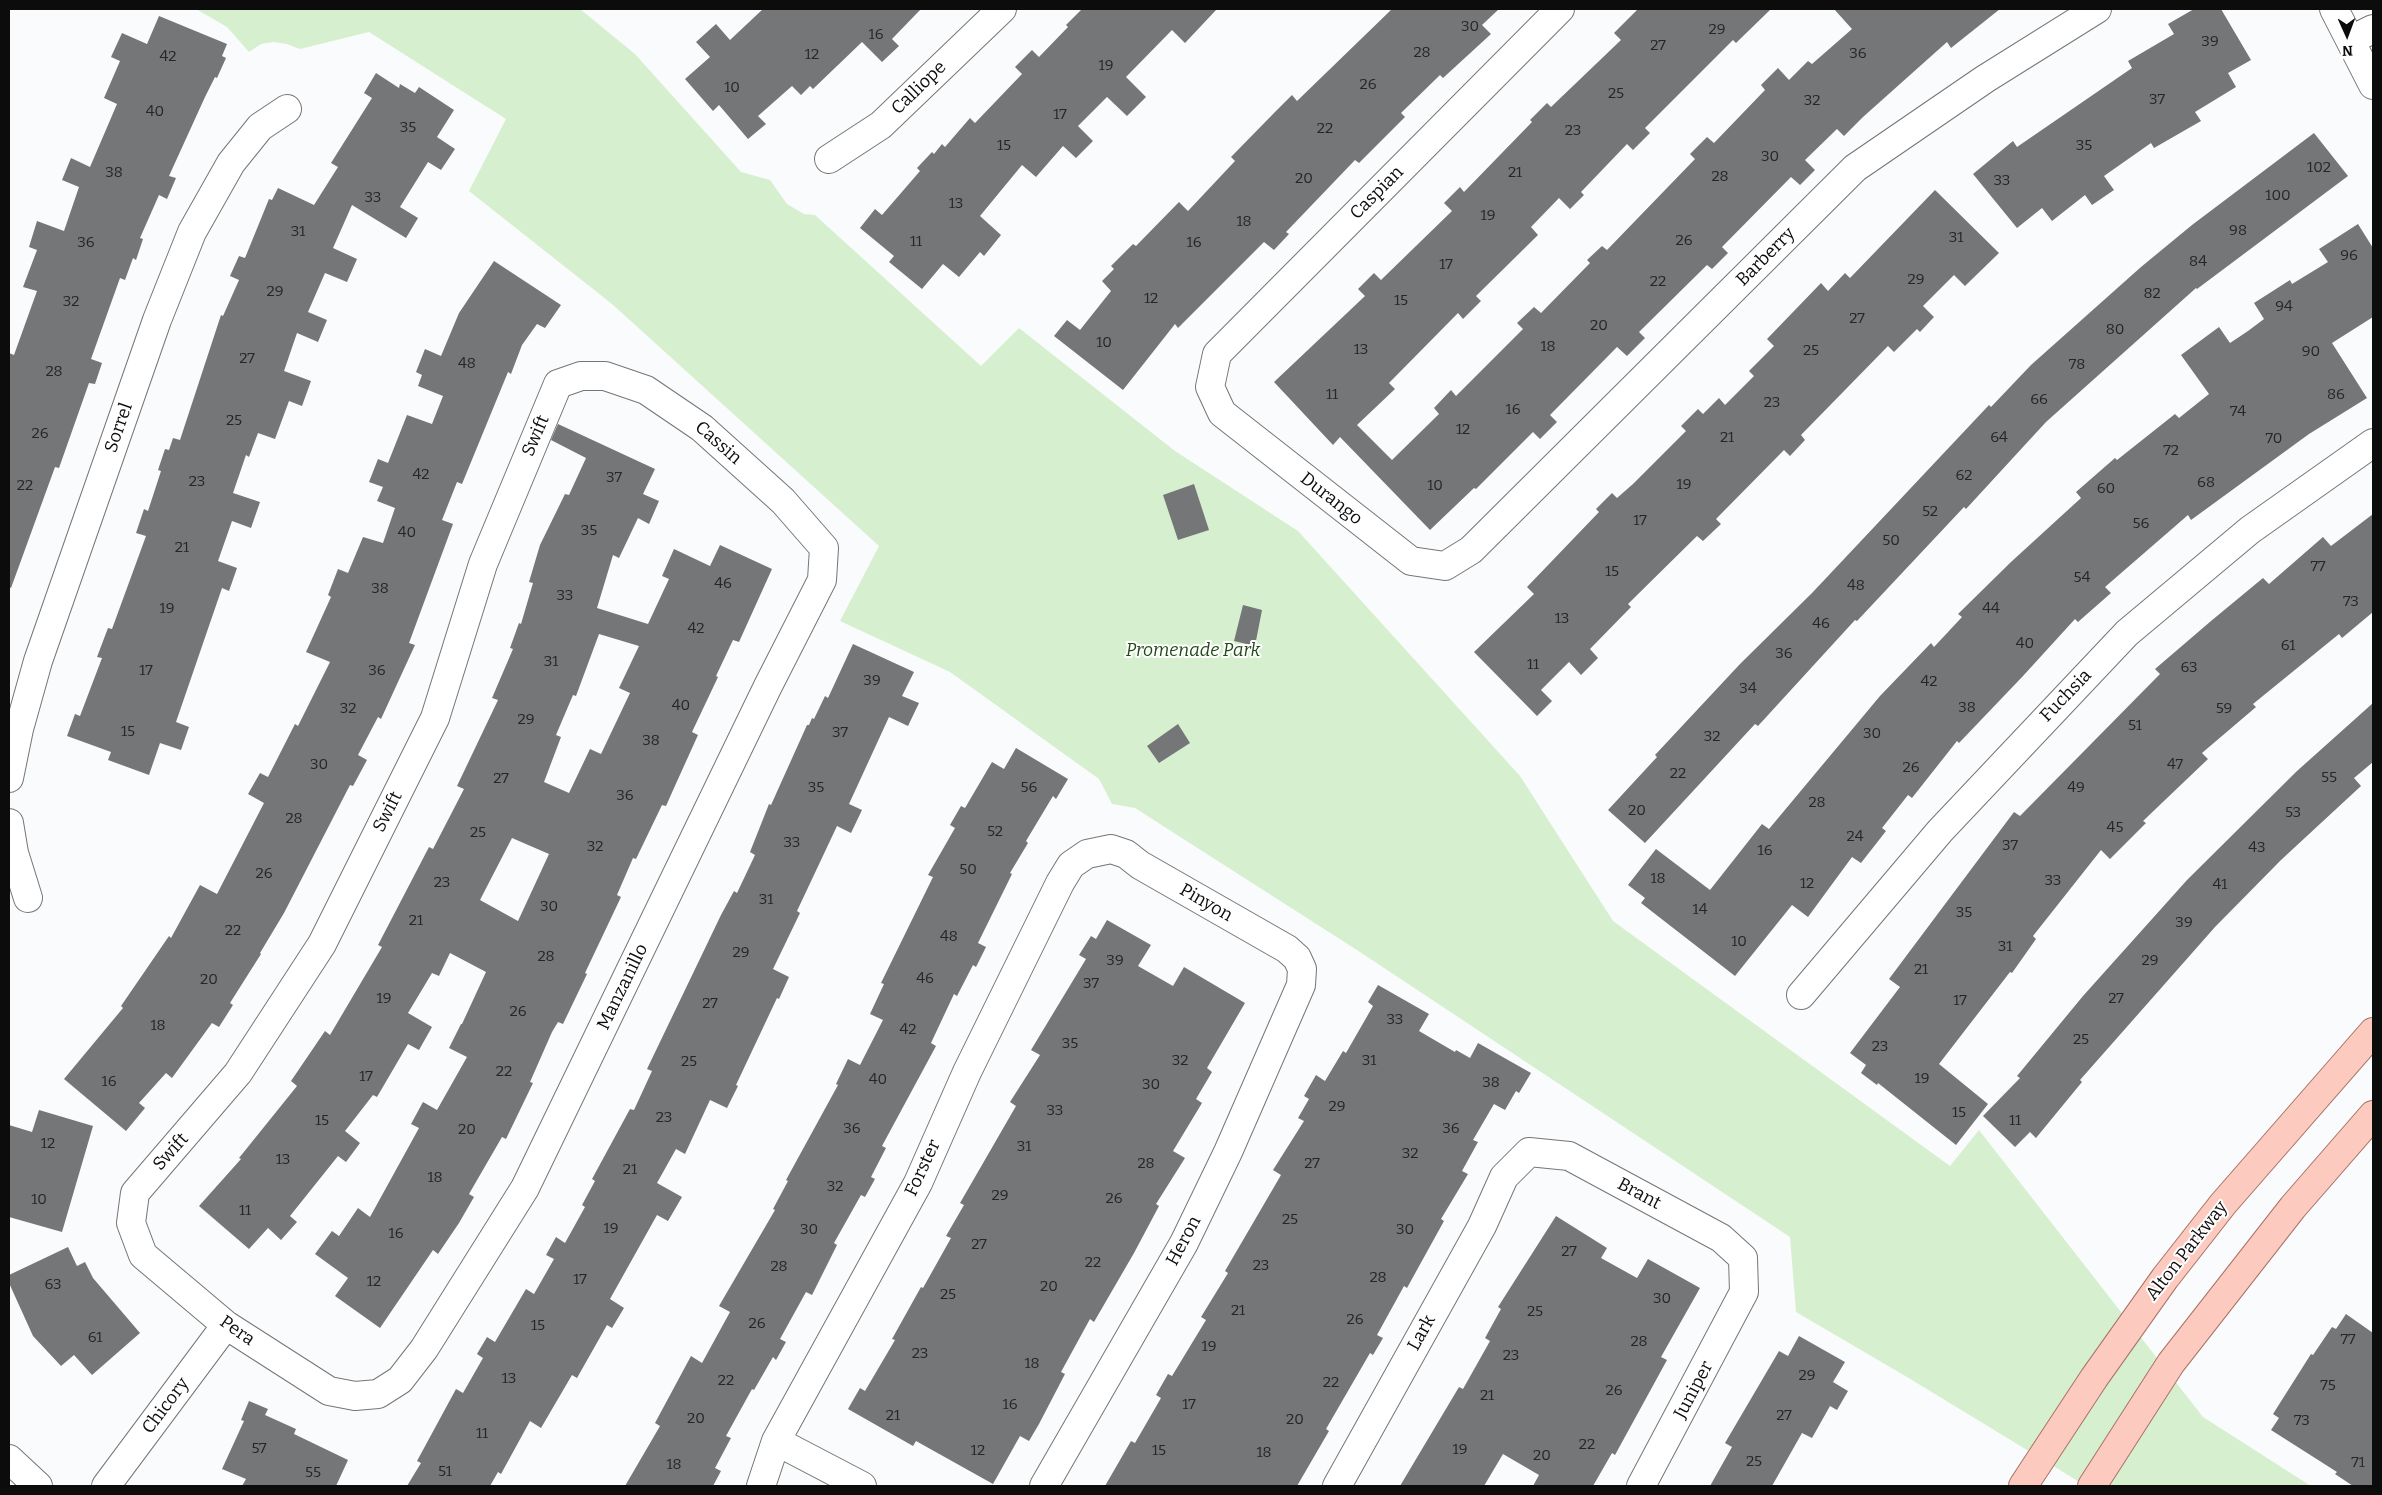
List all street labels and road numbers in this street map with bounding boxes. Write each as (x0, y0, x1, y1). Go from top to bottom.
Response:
street label: Calliope (887, 57, 951, 119)
street label: Caspian (1346, 162, 1408, 224)
street label: Barberry (1732, 223, 1800, 291)
street label: Sorrel (100, 400, 138, 456)
street label: Swift (518, 412, 554, 460)
street label: Cassin (690, 417, 746, 469)
street label: Durango (1296, 468, 1366, 530)
street label: Fuchsia (2036, 665, 2096, 727)
street label: Swift (369, 788, 407, 836)
street label: Pinyon (1176, 879, 1236, 927)
street label: Manzanillo (593, 940, 653, 1034)
street label: Swift (149, 1129, 193, 1175)
street label: Forster (901, 1136, 945, 1200)
street label: Brant (1613, 1174, 1665, 1214)
street label: Alton Parkway (2142, 1197, 2232, 1305)
street label: Heron (1162, 1212, 1206, 1270)
street label: Pera (215, 1311, 259, 1351)
street label: Lark (1403, 1311, 1441, 1355)
street label: Juniper (1670, 1357, 1718, 1423)
street label: Chicory (138, 1374, 194, 1438)

